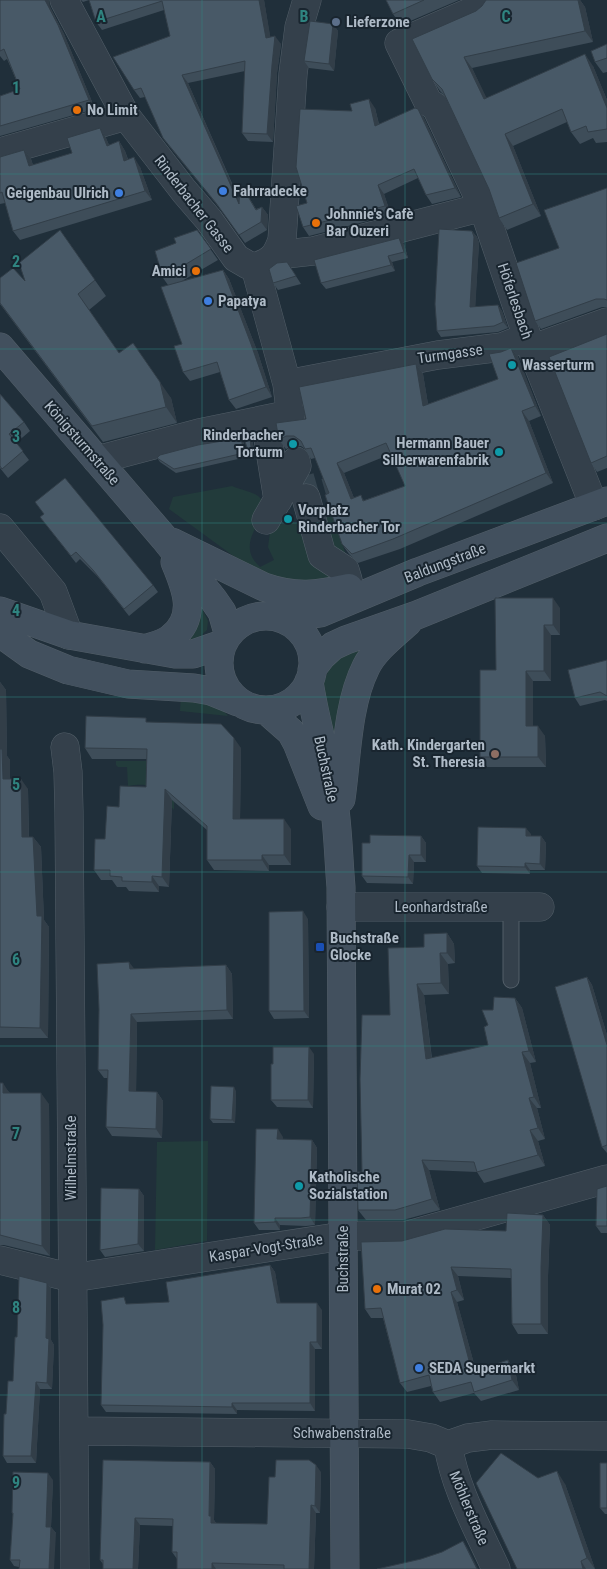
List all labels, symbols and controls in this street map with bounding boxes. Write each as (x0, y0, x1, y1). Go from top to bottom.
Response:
text: A (96, 7, 106, 26)
text: B (300, 7, 309, 26)
text: C (501, 7, 511, 26)
place label: Lieferzone (346, 13, 410, 31)
marker: Lieferzone (330, 16, 342, 28)
text: 1 (12, 78, 20, 97)
place label: No Limit (87, 101, 138, 119)
marker: No Limit (71, 104, 83, 116)
street label: Rinderbacher Gasse (150, 152, 238, 256)
place label: Fahrradecke (233, 182, 307, 200)
place label: Geigenbau Ulrich (6, 184, 109, 202)
marker: Fahrradecke (217, 185, 229, 197)
marker: Geigenbau Ulrich (113, 187, 125, 199)
place label: Johnnie's Cafè Bar Ouzeri (326, 205, 413, 240)
marker: Johnnie's Cafè Bar Ouzeri (310, 217, 322, 229)
text: 2 (12, 252, 20, 271)
street label: Höferlesbach (494, 261, 536, 341)
place label: Amici (152, 262, 186, 280)
marker: Amici (190, 265, 202, 277)
place label: Papatya (218, 292, 266, 310)
marker: Papatya (202, 295, 214, 307)
street label: Turmgasse (416, 341, 484, 367)
place label: Wasserturm (522, 356, 594, 374)
marker: Wasserturm (506, 359, 518, 371)
street label: Königsturmstraße (41, 397, 123, 489)
place label: Rinderbacher Torturm (203, 426, 283, 461)
text: 3 (12, 427, 20, 446)
place label: Hermann Bauer Silberwarenfabrik (382, 434, 490, 469)
marker: Rinderbacher Torturm (287, 438, 299, 450)
marker: Hermann Bauer Silberwarenfabrik (493, 446, 505, 458)
place label: Vorplatz Rinderbacher Tor (298, 501, 400, 536)
marker: Vorplatz Rinderbacher Tor (282, 513, 294, 525)
street label: Baldungstraße (402, 539, 488, 587)
text: 4 (12, 601, 20, 620)
street label: Buchstraße (310, 734, 342, 804)
place label: Kath. Kindergarten St. Theresia (372, 736, 485, 771)
marker: Kath. Kindergarten St. Theresia (489, 748, 501, 760)
text: 5 (12, 775, 20, 794)
street label: Leonhardstraße (395, 898, 487, 916)
place label: Buchstraße Glocke (330, 929, 399, 964)
marker: Buchstraße Glocke (314, 941, 326, 953)
text: 6 (12, 950, 20, 969)
street label: Wilhelmstraße (62, 1116, 80, 1200)
text: 7 (12, 1124, 20, 1143)
place label: Katholische Sozialstation (309, 1168, 388, 1203)
marker: Katholische Sozialstation (293, 1180, 305, 1192)
street label: Buchstraße (334, 1225, 352, 1293)
street label: Kaspar-Vogt-Straße (208, 1230, 324, 1266)
place label: Murat 02 (387, 1280, 441, 1298)
marker: Murat 02 (371, 1283, 383, 1295)
text: 8 (12, 1298, 20, 1317)
place label: SEDA Supermarkt (429, 1359, 536, 1377)
marker: SEDA Supermarkt (413, 1362, 425, 1374)
street label: Schwabenstraße (293, 1424, 391, 1442)
street label: Möhlerstraße (445, 1468, 493, 1548)
text: 9 (12, 1473, 20, 1492)

